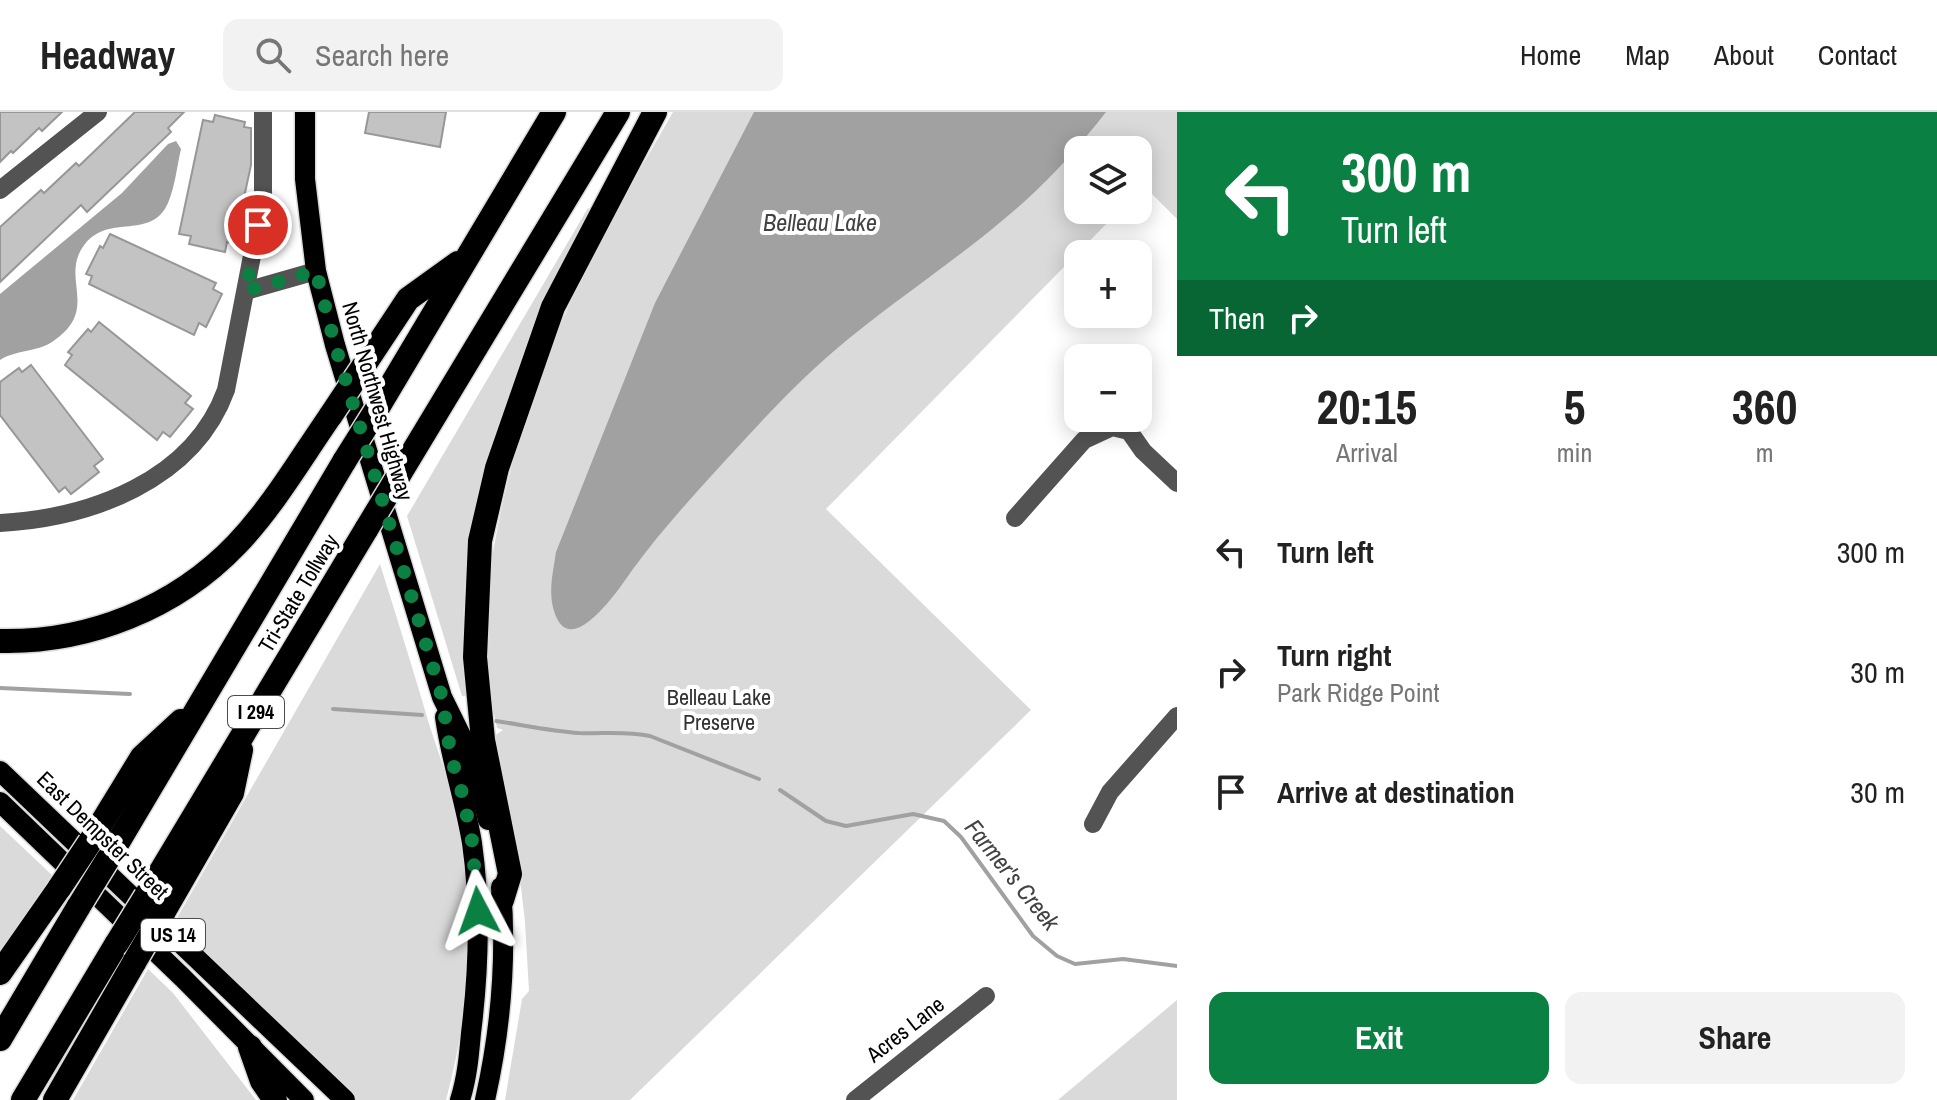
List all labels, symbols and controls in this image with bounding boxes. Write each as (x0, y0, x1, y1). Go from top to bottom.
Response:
search box (223, 19, 783, 91)
text: Headway (40, 30, 175, 81)
icon: search (251, 33, 295, 77)
text: Search here (315, 35, 449, 75)
text: Home (1520, 36, 1581, 74)
text: Map (1625, 36, 1670, 74)
text: About (1714, 36, 1774, 74)
text: Contact (1818, 36, 1897, 74)
text: 300 m (1341, 134, 1471, 209)
map controls (1064, 136, 1152, 432)
button: layers (1064, 136, 1152, 224)
icon: left (1209, 144, 1313, 248)
pin (224, 191, 292, 259)
icon: arrive (236, 203, 280, 247)
water label: Belleau Lake (763, 206, 877, 238)
text: Turn left (1341, 206, 1447, 254)
button: + (1064, 240, 1152, 328)
icon: right (1281, 296, 1325, 340)
street label: North Northwest Highway (335, 298, 421, 504)
text: Then (1209, 298, 1265, 338)
button: − (1064, 344, 1152, 432)
text: 20:15 (1317, 374, 1417, 439)
text: 5 (1564, 374, 1585, 439)
text: 360 (1732, 374, 1797, 439)
text: Arrival (1336, 435, 1398, 470)
text: min (1557, 435, 1592, 470)
text: m (1756, 435, 1774, 470)
street label: Tri-State Tollway (251, 528, 345, 658)
icon: left (1209, 530, 1253, 574)
text: Turn left (1277, 532, 1374, 572)
text: 300 m (1837, 532, 1905, 572)
text: Turn right (1277, 635, 1391, 675)
icon: right (1209, 650, 1253, 694)
text: 30 m (1850, 652, 1905, 692)
text: Park Ridge Point (1277, 675, 1439, 710)
park label: Belleau Lake Preserve (667, 682, 771, 737)
road number: I 294 (228, 696, 284, 728)
street label: East Dempster Street (31, 764, 175, 906)
icon: arrive (1209, 770, 1253, 814)
text: Arrive at destination (1277, 772, 1515, 812)
text: 30 m (1850, 772, 1905, 812)
water label: Farmer's Creek (958, 812, 1068, 938)
position arrow (436, 869, 520, 953)
road number: US 14 (141, 919, 205, 951)
street label: Acres Lane (859, 989, 950, 1070)
button: Exit (1209, 992, 1549, 1084)
button: Share (1565, 992, 1905, 1084)

